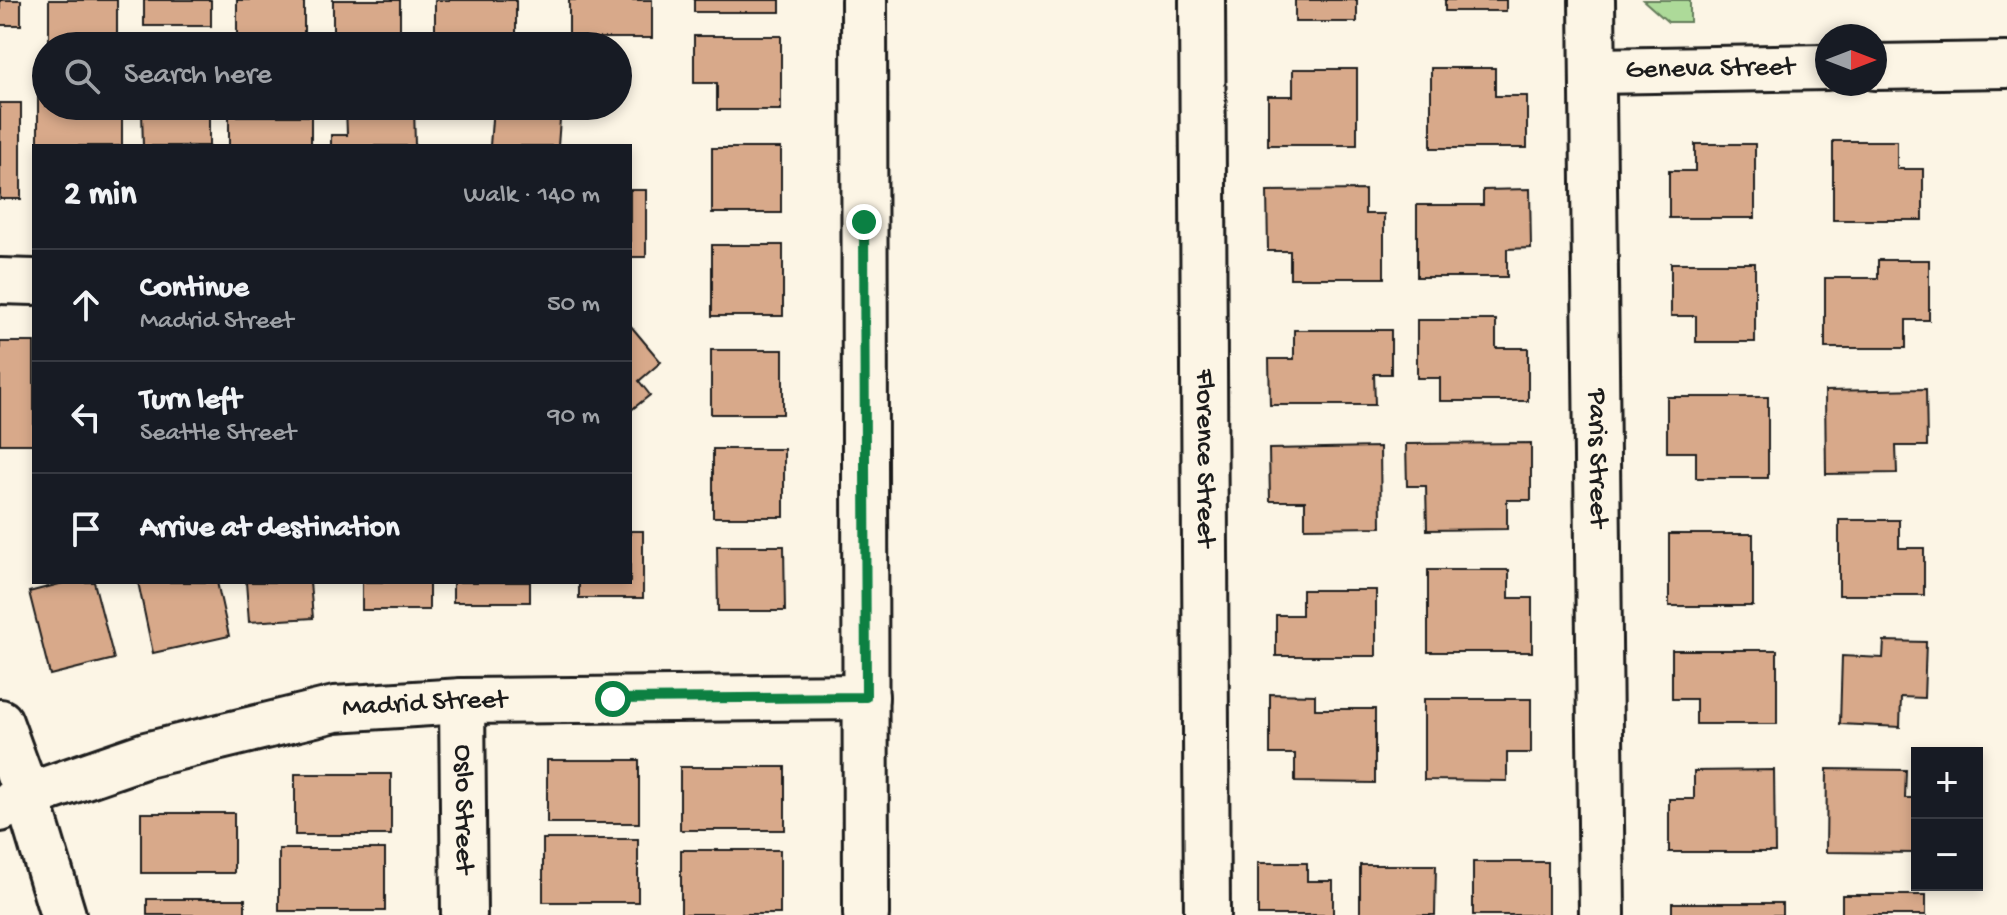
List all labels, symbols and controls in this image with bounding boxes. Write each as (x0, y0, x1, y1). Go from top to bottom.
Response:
north arrow (1815, 24, 1887, 96)
search box (32, 32, 632, 120)
street label: Geneva Street (1625, 51, 1797, 87)
icon: search (60, 54, 104, 98)
text: Search here (124, 59, 272, 94)
text: 2 min (64, 176, 136, 216)
text: Walk · 140 m (463, 181, 600, 212)
route end (846, 204, 882, 240)
text: Continue (140, 272, 249, 307)
icon: ahead (64, 283, 108, 327)
text: 50 m (547, 290, 600, 321)
text: Madrid Street (140, 307, 293, 338)
street label: Florence Street (1188, 368, 1222, 550)
text: Turn left (140, 384, 241, 419)
street label: Paris Street (1580, 387, 1614, 530)
icon: left (64, 395, 108, 439)
text: 90 m (548, 402, 600, 433)
text: Seattle Street (140, 419, 296, 450)
icon: arrive (64, 507, 108, 551)
text: Arrive at destination (140, 512, 400, 547)
route start (595, 681, 631, 717)
street label: Madrid Street (341, 684, 510, 725)
street label: Oslo Street (446, 744, 480, 876)
map controls (1911, 747, 1983, 891)
button: + (1911, 747, 1983, 819)
button: − (1911, 819, 1983, 891)

